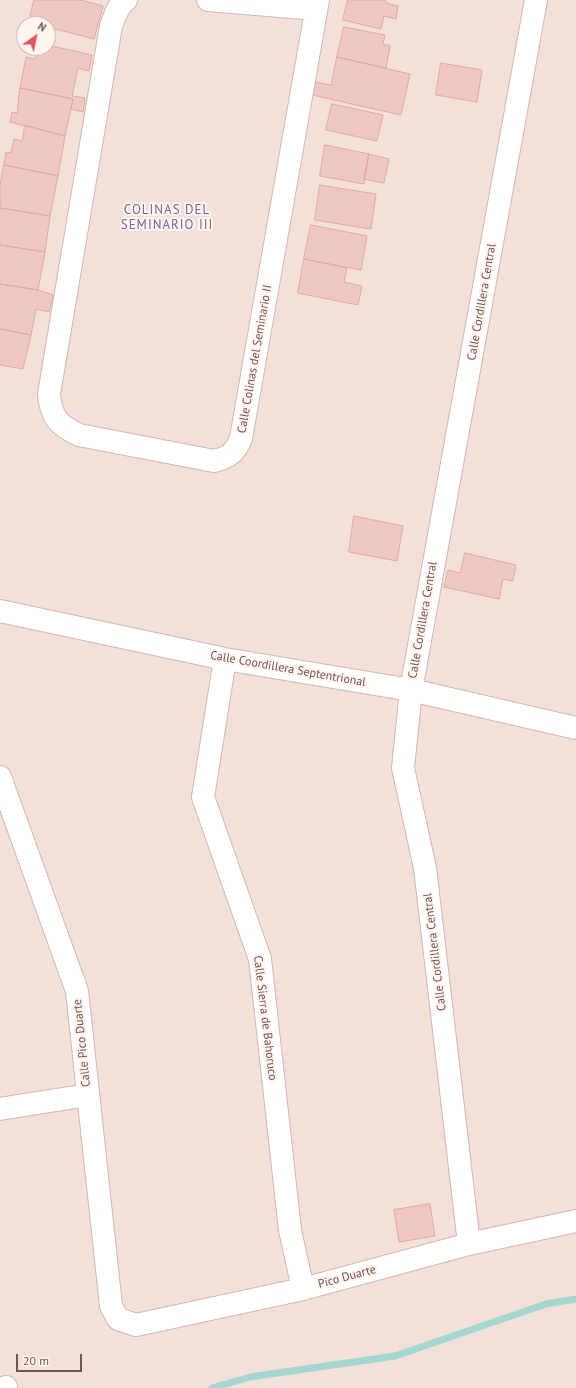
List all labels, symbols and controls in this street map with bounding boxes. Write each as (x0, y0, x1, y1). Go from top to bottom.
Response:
north arrow (16, 16, 56, 56)
text: N (35, 19, 49, 35)
district label: COLINAS DEL SEMINARIO III (121, 202, 213, 233)
street label: Calle Cordillera Central (465, 242, 499, 362)
street label: Calle Colinas del Seminario II (235, 284, 275, 434)
street label: Calle Cordillera Central (406, 560, 440, 680)
street label: Calle Coordillera Septentrional (209, 648, 367, 690)
street label: Calle Cordillera Central (421, 892, 449, 1012)
street label: Calle Sierra de Bahoruco (250, 955, 280, 1081)
street label: Calle Pico Duarte (70, 998, 94, 1088)
street label: Pico Duarte (316, 1262, 378, 1292)
scale bar (18, 1346, 84, 1372)
text: 20 m (23, 1353, 49, 1368)

